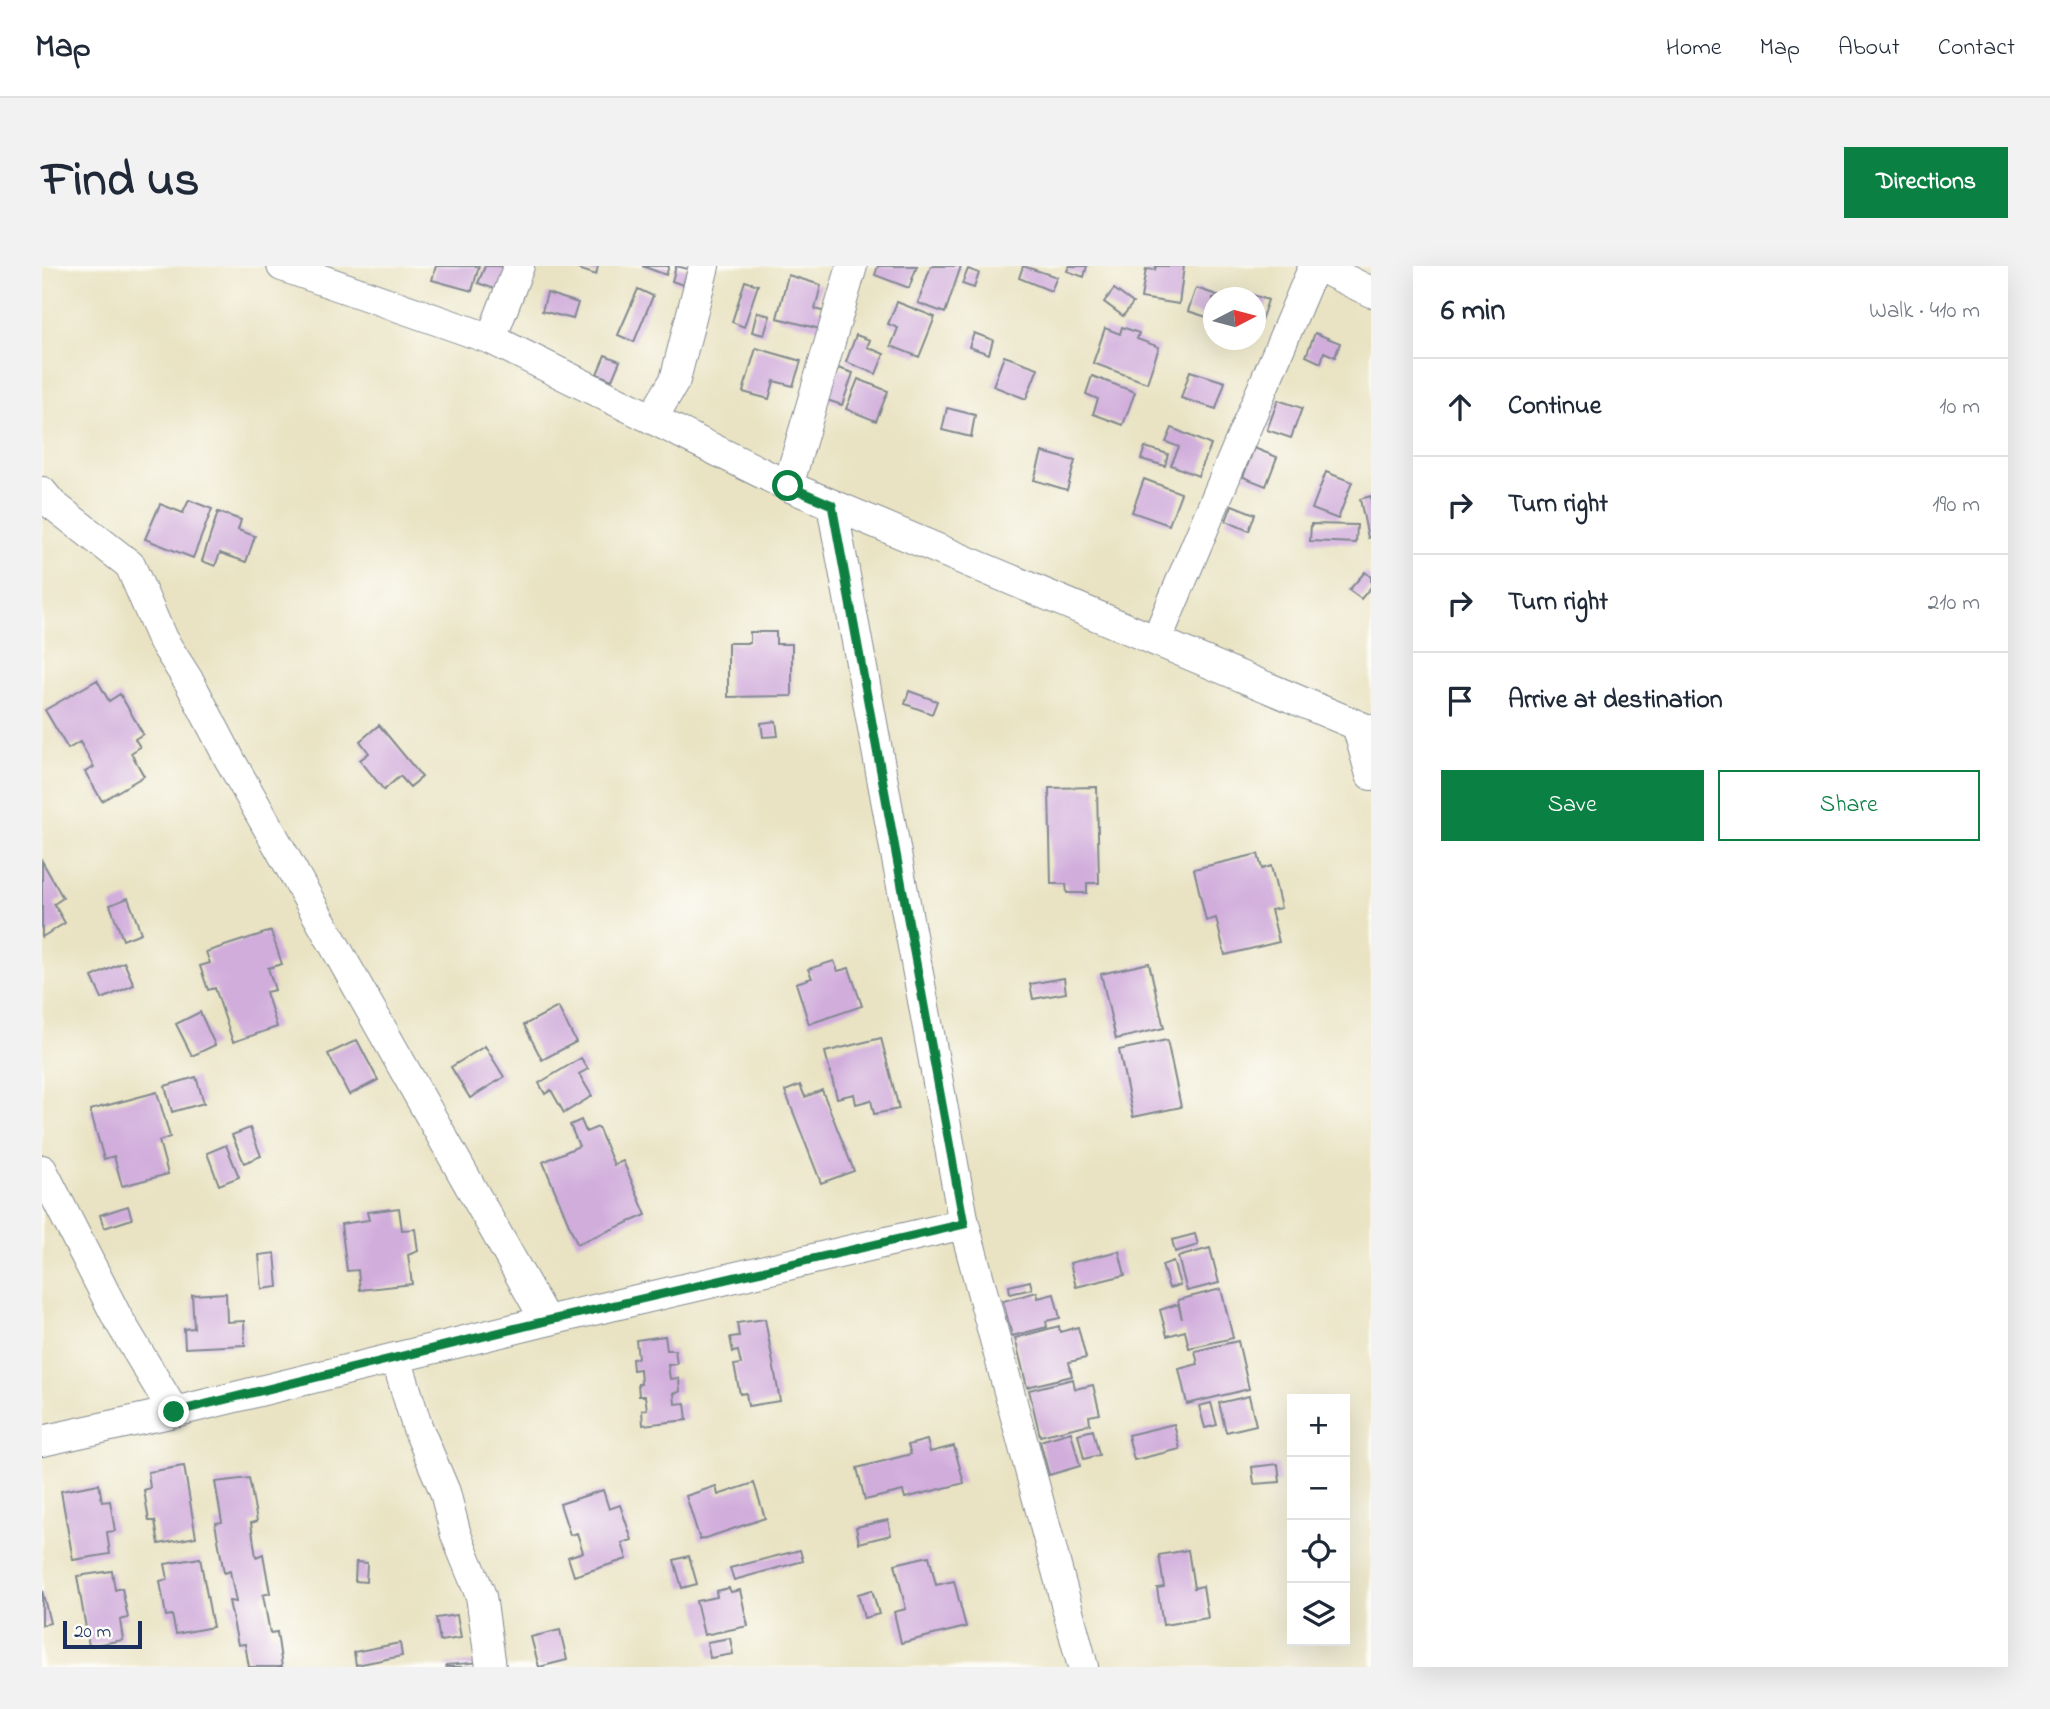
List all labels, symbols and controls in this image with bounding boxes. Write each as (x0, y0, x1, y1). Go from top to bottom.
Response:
text: Map (35, 24, 91, 72)
text: Home (1666, 31, 1722, 66)
text: Map (1760, 31, 1800, 66)
text: About (1838, 31, 1900, 66)
text: Contact (1938, 31, 2015, 66)
text: Find us (42, 146, 199, 218)
button: Directions (1844, 147, 2008, 218)
north arrow (1203, 287, 1266, 350)
text: 6 min (1441, 290, 1505, 334)
text: Walk · 410 m (1869, 295, 1980, 328)
icon: ahead (1441, 388, 1479, 426)
text: Continue (1508, 388, 1601, 426)
text: 10 m (1939, 391, 1980, 424)
route start (772, 470, 803, 501)
icon: right (1441, 486, 1479, 524)
text: Turn right (1508, 486, 1608, 524)
text: 190 m (1932, 489, 1980, 522)
icon: right (1441, 584, 1479, 622)
text: Turn right (1508, 584, 1608, 622)
text: 210 m (1928, 587, 1980, 620)
icon: arrive (1441, 682, 1479, 720)
text: Arrive at destination (1508, 682, 1723, 720)
button: Save (1441, 770, 1704, 841)
button: Share (1718, 770, 1980, 841)
map controls (1287, 1394, 1350, 1646)
button: + (1287, 1394, 1350, 1457)
route end (158, 1396, 189, 1427)
button: − (1287, 1457, 1350, 1520)
button: locate (1287, 1520, 1350, 1583)
button: layers (1287, 1583, 1350, 1646)
scale bar (63, 1618, 142, 1650)
text: 20 m (74, 1619, 111, 1646)

